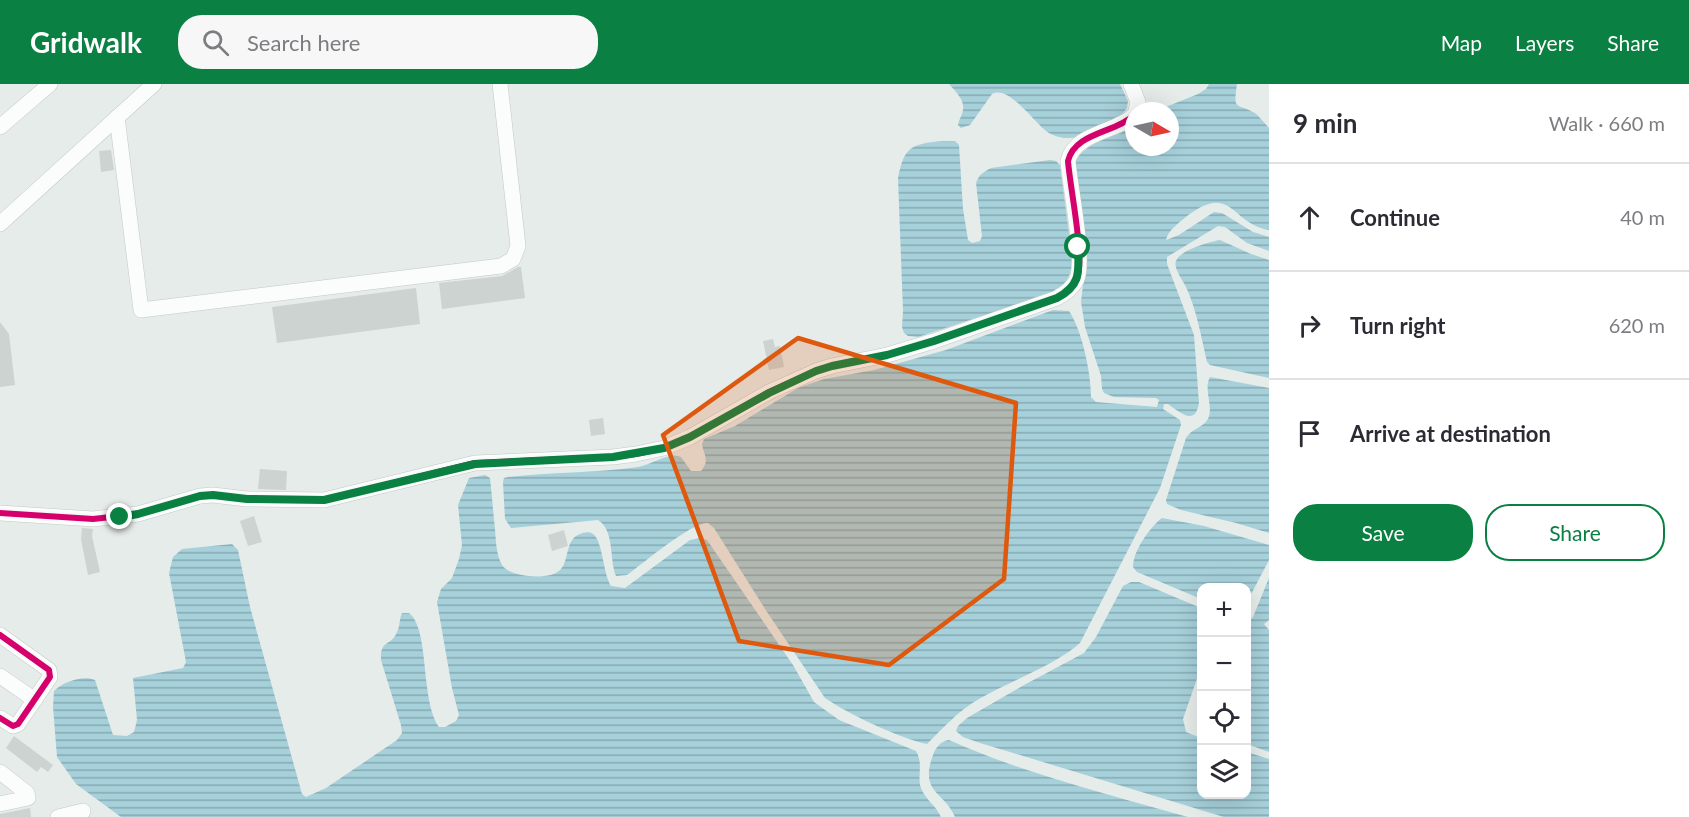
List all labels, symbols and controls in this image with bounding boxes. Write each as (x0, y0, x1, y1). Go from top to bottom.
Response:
search box (178, 15, 598, 69)
text: Gridwalk (30, 25, 142, 59)
icon: search (199, 26, 232, 59)
text: Search here (247, 29, 360, 56)
text: Map (1441, 30, 1482, 55)
text: Layers (1515, 30, 1574, 55)
text: Share (1607, 30, 1659, 55)
north arrow (1125, 102, 1179, 156)
text: 9 min (1293, 107, 1357, 139)
text: Walk · 660 m (1549, 111, 1665, 135)
icon: ahead (1293, 201, 1326, 234)
text: Continue (1350, 204, 1440, 231)
text: 40 m (1620, 205, 1665, 229)
route start (1064, 233, 1090, 259)
icon: right (1293, 309, 1326, 342)
text: Turn right (1350, 312, 1445, 339)
text: 620 m (1609, 313, 1665, 337)
icon: arrive (1293, 417, 1326, 450)
text: Arrive at destination (1350, 420, 1551, 447)
route end (106, 503, 132, 529)
button: Save (1293, 504, 1473, 561)
button: Share (1485, 504, 1665, 561)
map controls (1197, 583, 1251, 799)
button: + (1197, 583, 1251, 637)
button: − (1197, 637, 1251, 691)
button: locate (1197, 691, 1251, 745)
button: layers (1197, 745, 1251, 799)

